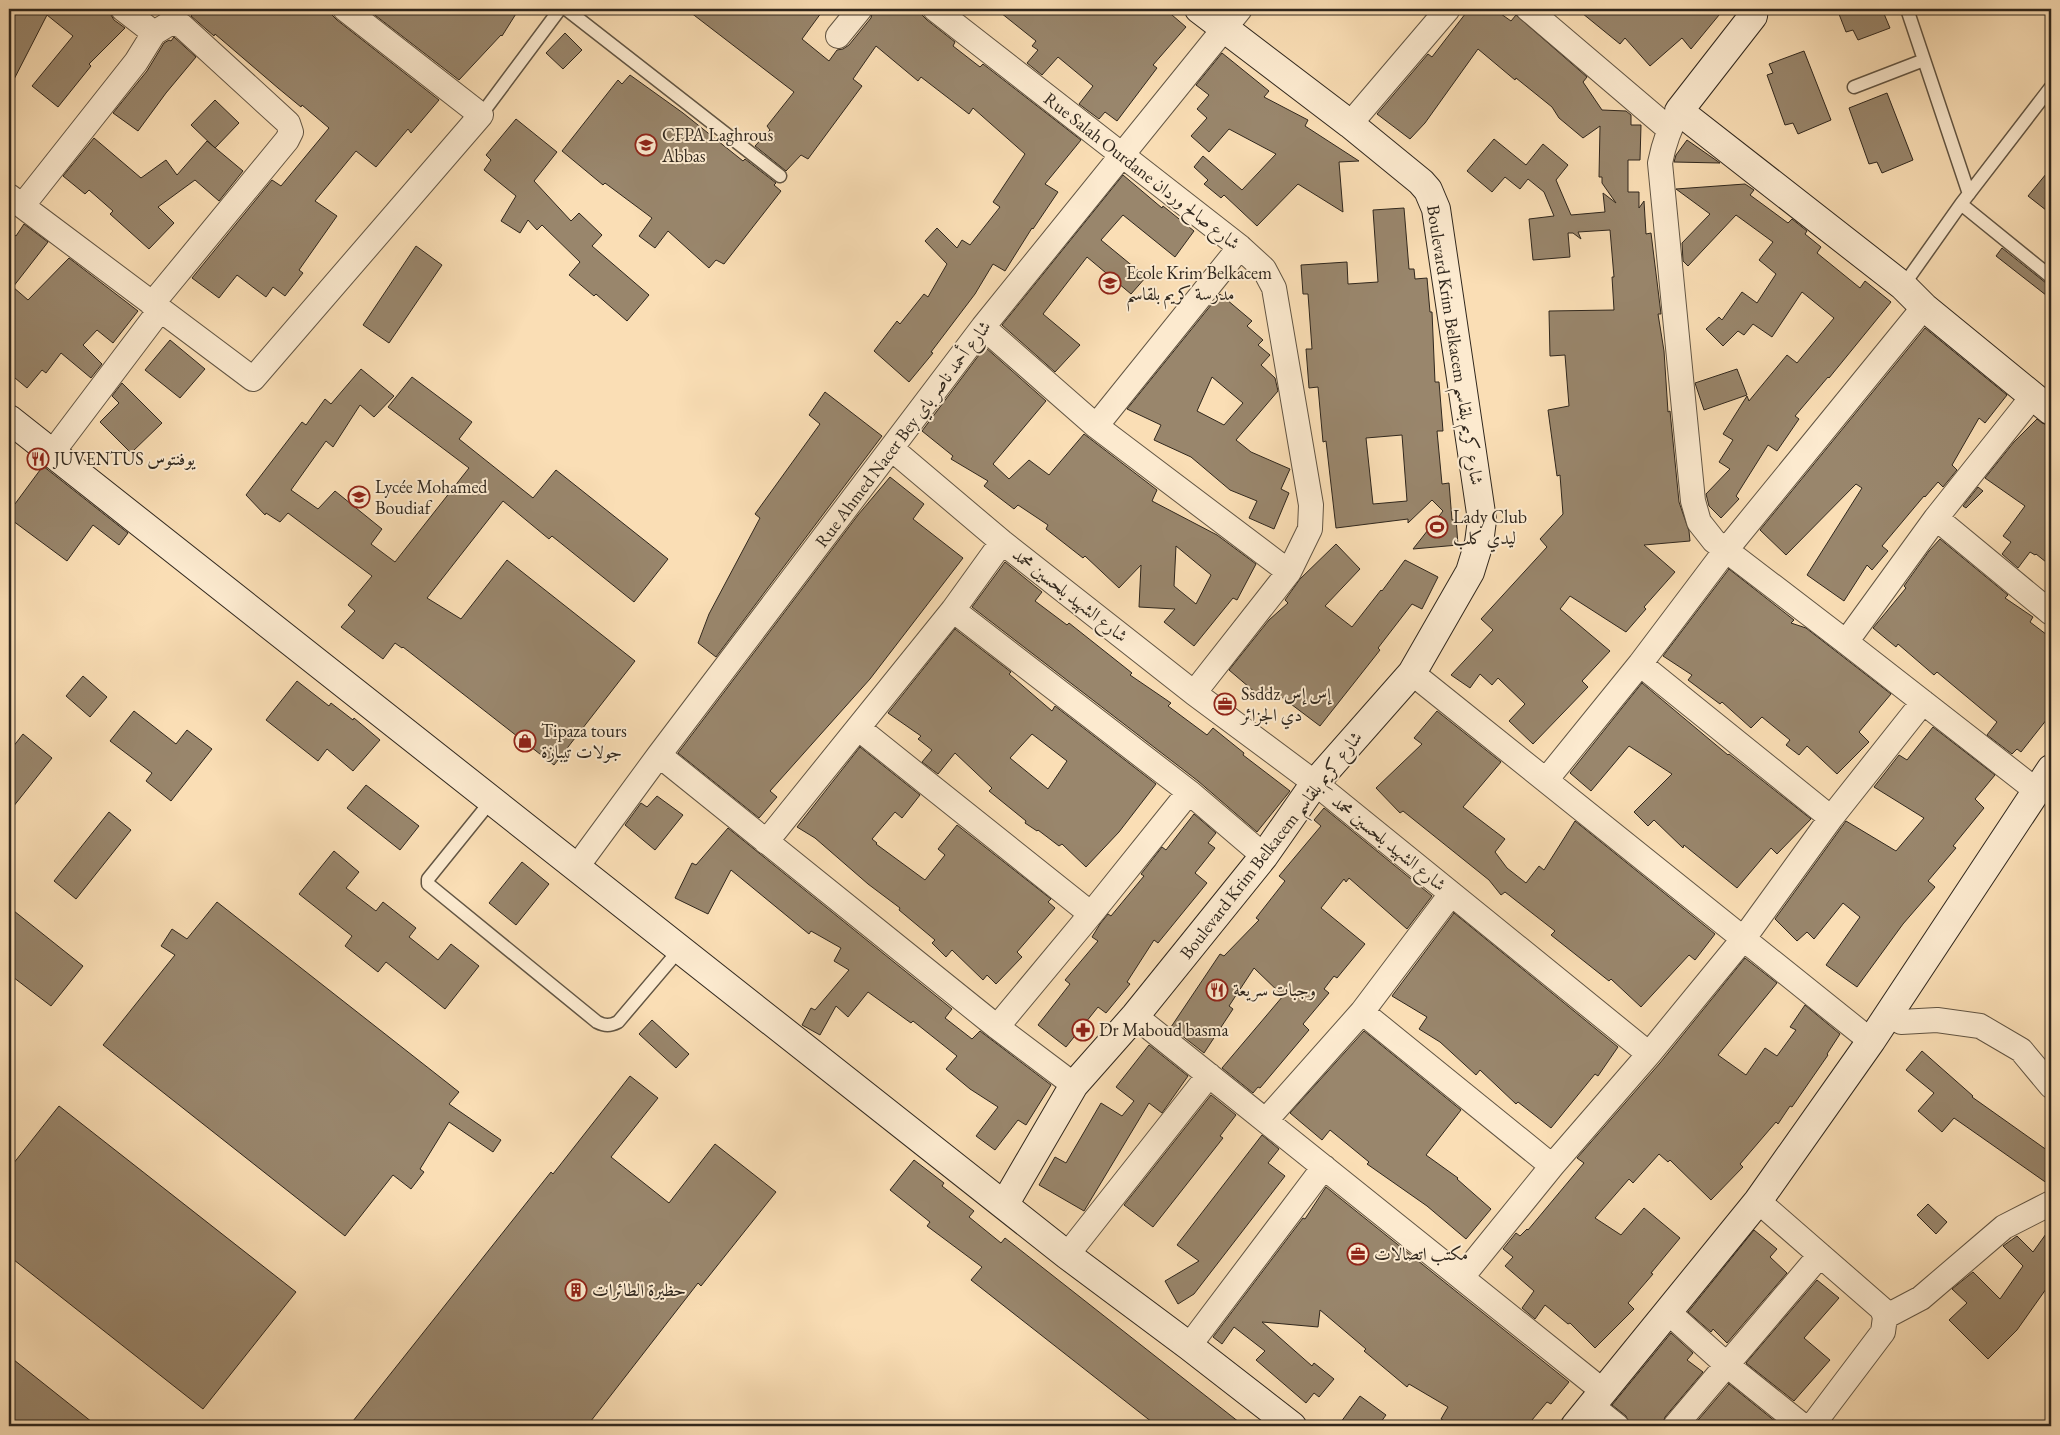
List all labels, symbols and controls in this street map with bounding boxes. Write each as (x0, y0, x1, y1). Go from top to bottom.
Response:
street label: Rue Salah Ourdane شارع صالح وردان (1036, 87, 1245, 258)
place label: CFPA Laghrous Abbas (661, 123, 774, 167)
school or university icon: CFPA Laghrous Abbas (634, 133, 658, 157)
street label: Boulevard Krim Belkacem شارع كريم بلقاسم (1415, 203, 1489, 488)
place label: Ecole Krim Belkacem مدرسة كريم بلقاسم (1126, 261, 1272, 312)
school or university icon: Ecole Krim Belkacem مدرسة كريم بلقاسم (1098, 271, 1122, 295)
street label: Rue Ahmed Nacer Bey شارع أحمد ناصر باي (809, 315, 999, 554)
restaurant icon: JUVENTUS يوفنتوس (26, 447, 50, 471)
place label: JUVENTUS يوفنتوس (52, 447, 197, 470)
place label: Lycée Mohamed Boudiaf (375, 475, 488, 519)
school or university icon: Lycée Mohamed Boudiaf (347, 485, 371, 509)
place label: Lady Club ليدي كلب (1453, 505, 1527, 553)
sports icon: Lady Club ليدي كلب (1425, 515, 1449, 539)
street label: شارع الشهيد بلحسين محمد (1005, 542, 1133, 650)
place label: Ssddz إس إس دي الجزائر (1239, 682, 1332, 730)
office icon: Ssddz إس إس دي الجزائر (1213, 692, 1237, 716)
place label: Tipaza tours جولات تيبازة (541, 719, 627, 763)
street label: Boulevard Krim Belkacem شارع كريم بلقاسم (1174, 726, 1372, 968)
shop icon: Tipaza tours جولات تيبازة (513, 729, 537, 753)
street label: شارع الشهيد بلحسين محمد (1325, 789, 1451, 899)
restaurant icon: وجبات سريعة (1205, 978, 1229, 1002)
place label: وجبات سريعة (1233, 978, 1316, 1002)
pharmacy icon: Dr Maboud basma (1071, 1018, 1095, 1042)
place label: Dr Maboud basma (1099, 1018, 1230, 1041)
office icon: مكتب اتصالات (1346, 1242, 1370, 1266)
place label: مكتب اتصالات (1374, 1242, 1468, 1266)
building icon: حظيرة الطائرات (564, 1278, 588, 1302)
place label: حظيرة الطائرات (592, 1278, 686, 1301)

